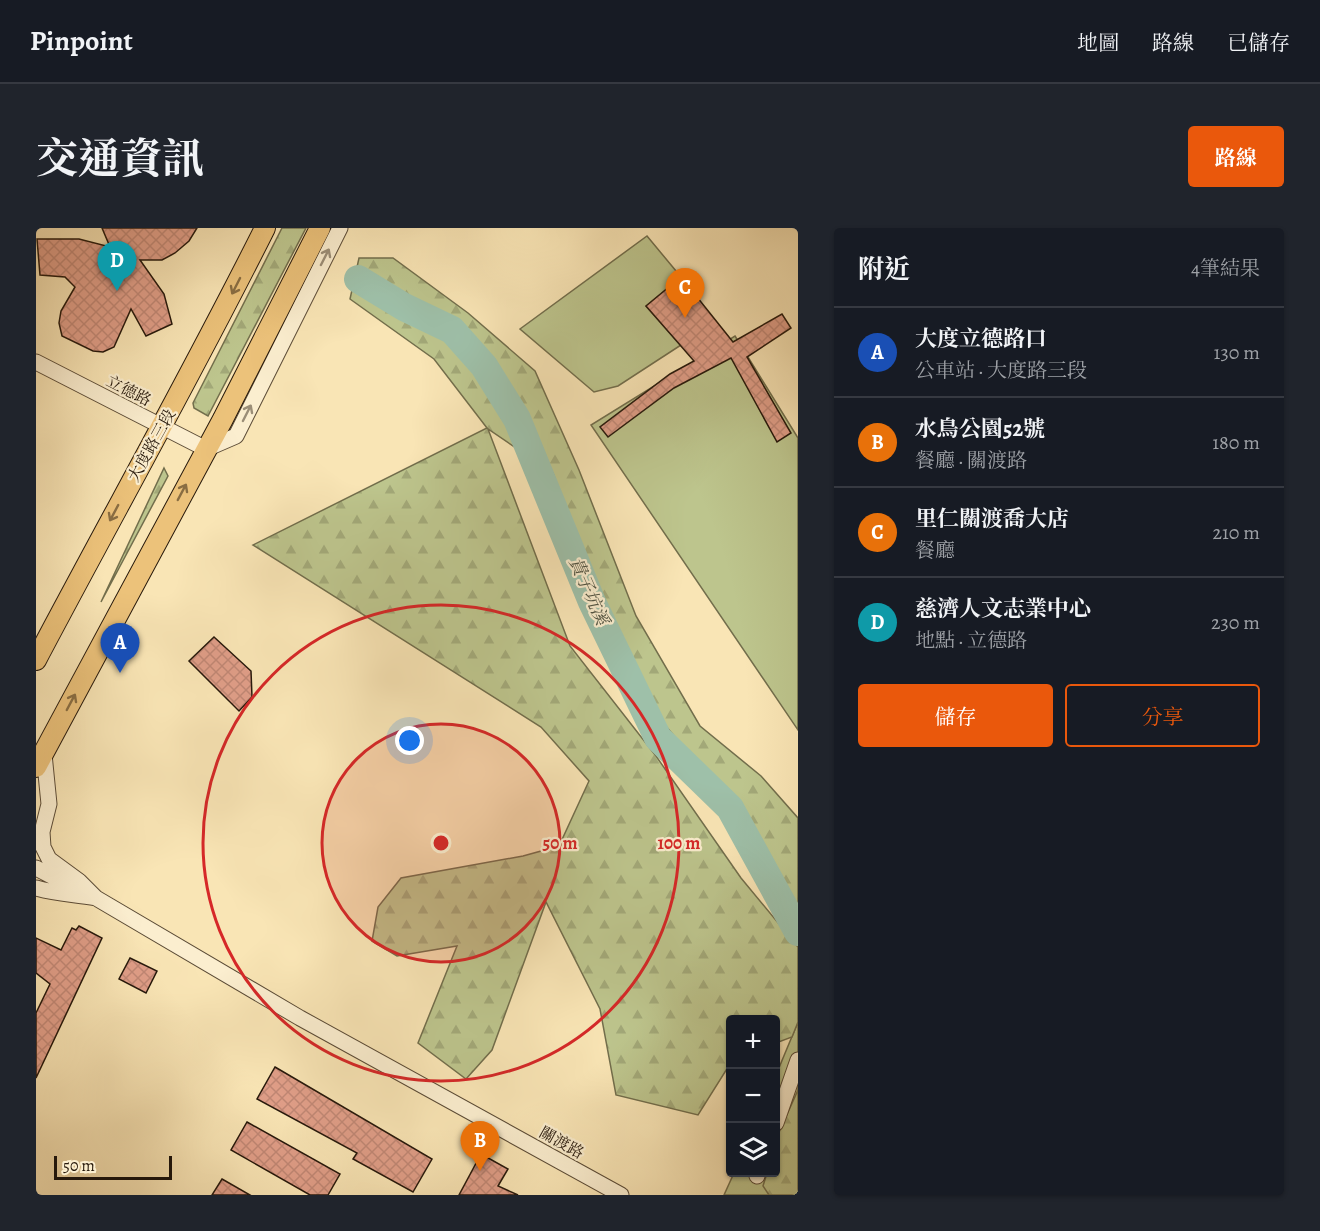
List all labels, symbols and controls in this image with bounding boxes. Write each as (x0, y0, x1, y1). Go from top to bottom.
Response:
text: Pinpoint (30, 22, 133, 60)
text: 地圖 (1077, 29, 1119, 57)
text: 路線 (1152, 29, 1194, 57)
text: 已儲存 (1227, 29, 1290, 57)
button: 路線 (1188, 126, 1284, 187)
text: 交通資訊 (36, 130, 204, 187)
pin: D (98, 242, 136, 291)
one-way arrow (320, 249, 332, 267)
text: 附近 (858, 252, 910, 287)
text: 4筆結果 (1191, 255, 1260, 282)
pin: C (666, 268, 704, 318)
one-way arrow (229, 276, 241, 294)
text: 大度立德路口 (915, 324, 1047, 354)
text: A (871, 339, 884, 366)
text: 130 m (1214, 339, 1260, 366)
text: 公車站 · 大度路三段 (915, 357, 1087, 384)
street label: 立德路 (102, 370, 155, 412)
one-way arrow (242, 404, 254, 422)
street label: 大度路三段 (123, 405, 181, 486)
text: 水鳥公園52號 (915, 414, 1045, 444)
text: B (871, 429, 884, 456)
text: 180 m (1212, 429, 1260, 456)
text: 餐廳 · 關渡路 (915, 447, 1027, 474)
one-way arrow (177, 484, 188, 502)
one-way arrow (108, 504, 120, 521)
text: 里仁關渡喬大店 (915, 504, 1069, 534)
text: C (871, 519, 884, 546)
text: 210 m (1212, 519, 1260, 546)
text: 餐廳 (915, 537, 955, 564)
water label: 貴子坑溪 (563, 553, 615, 631)
text: 慈濟人文志業中心 (915, 594, 1091, 624)
text: D (871, 609, 884, 636)
text: 230 m (1211, 609, 1260, 636)
pin: A (100, 624, 140, 673)
text: 地點 · 立德路 (915, 627, 1027, 654)
button: 儲存 (858, 684, 1053, 747)
button: 分享 (1065, 684, 1260, 747)
one-way arrow (65, 694, 77, 711)
your location (395, 726, 424, 755)
text: 50 m (543, 831, 577, 855)
text: 100 m (658, 831, 700, 855)
centre of rings (431, 833, 451, 853)
map controls (726, 1015, 780, 1177)
button: + (726, 1015, 780, 1069)
button: − (726, 1069, 780, 1123)
pin: B (460, 1122, 500, 1171)
street label: 關渡路 (535, 1122, 588, 1164)
button: layers (726, 1123, 780, 1177)
scale bar (54, 1153, 172, 1180)
text: 50 m (63, 1155, 95, 1177)

